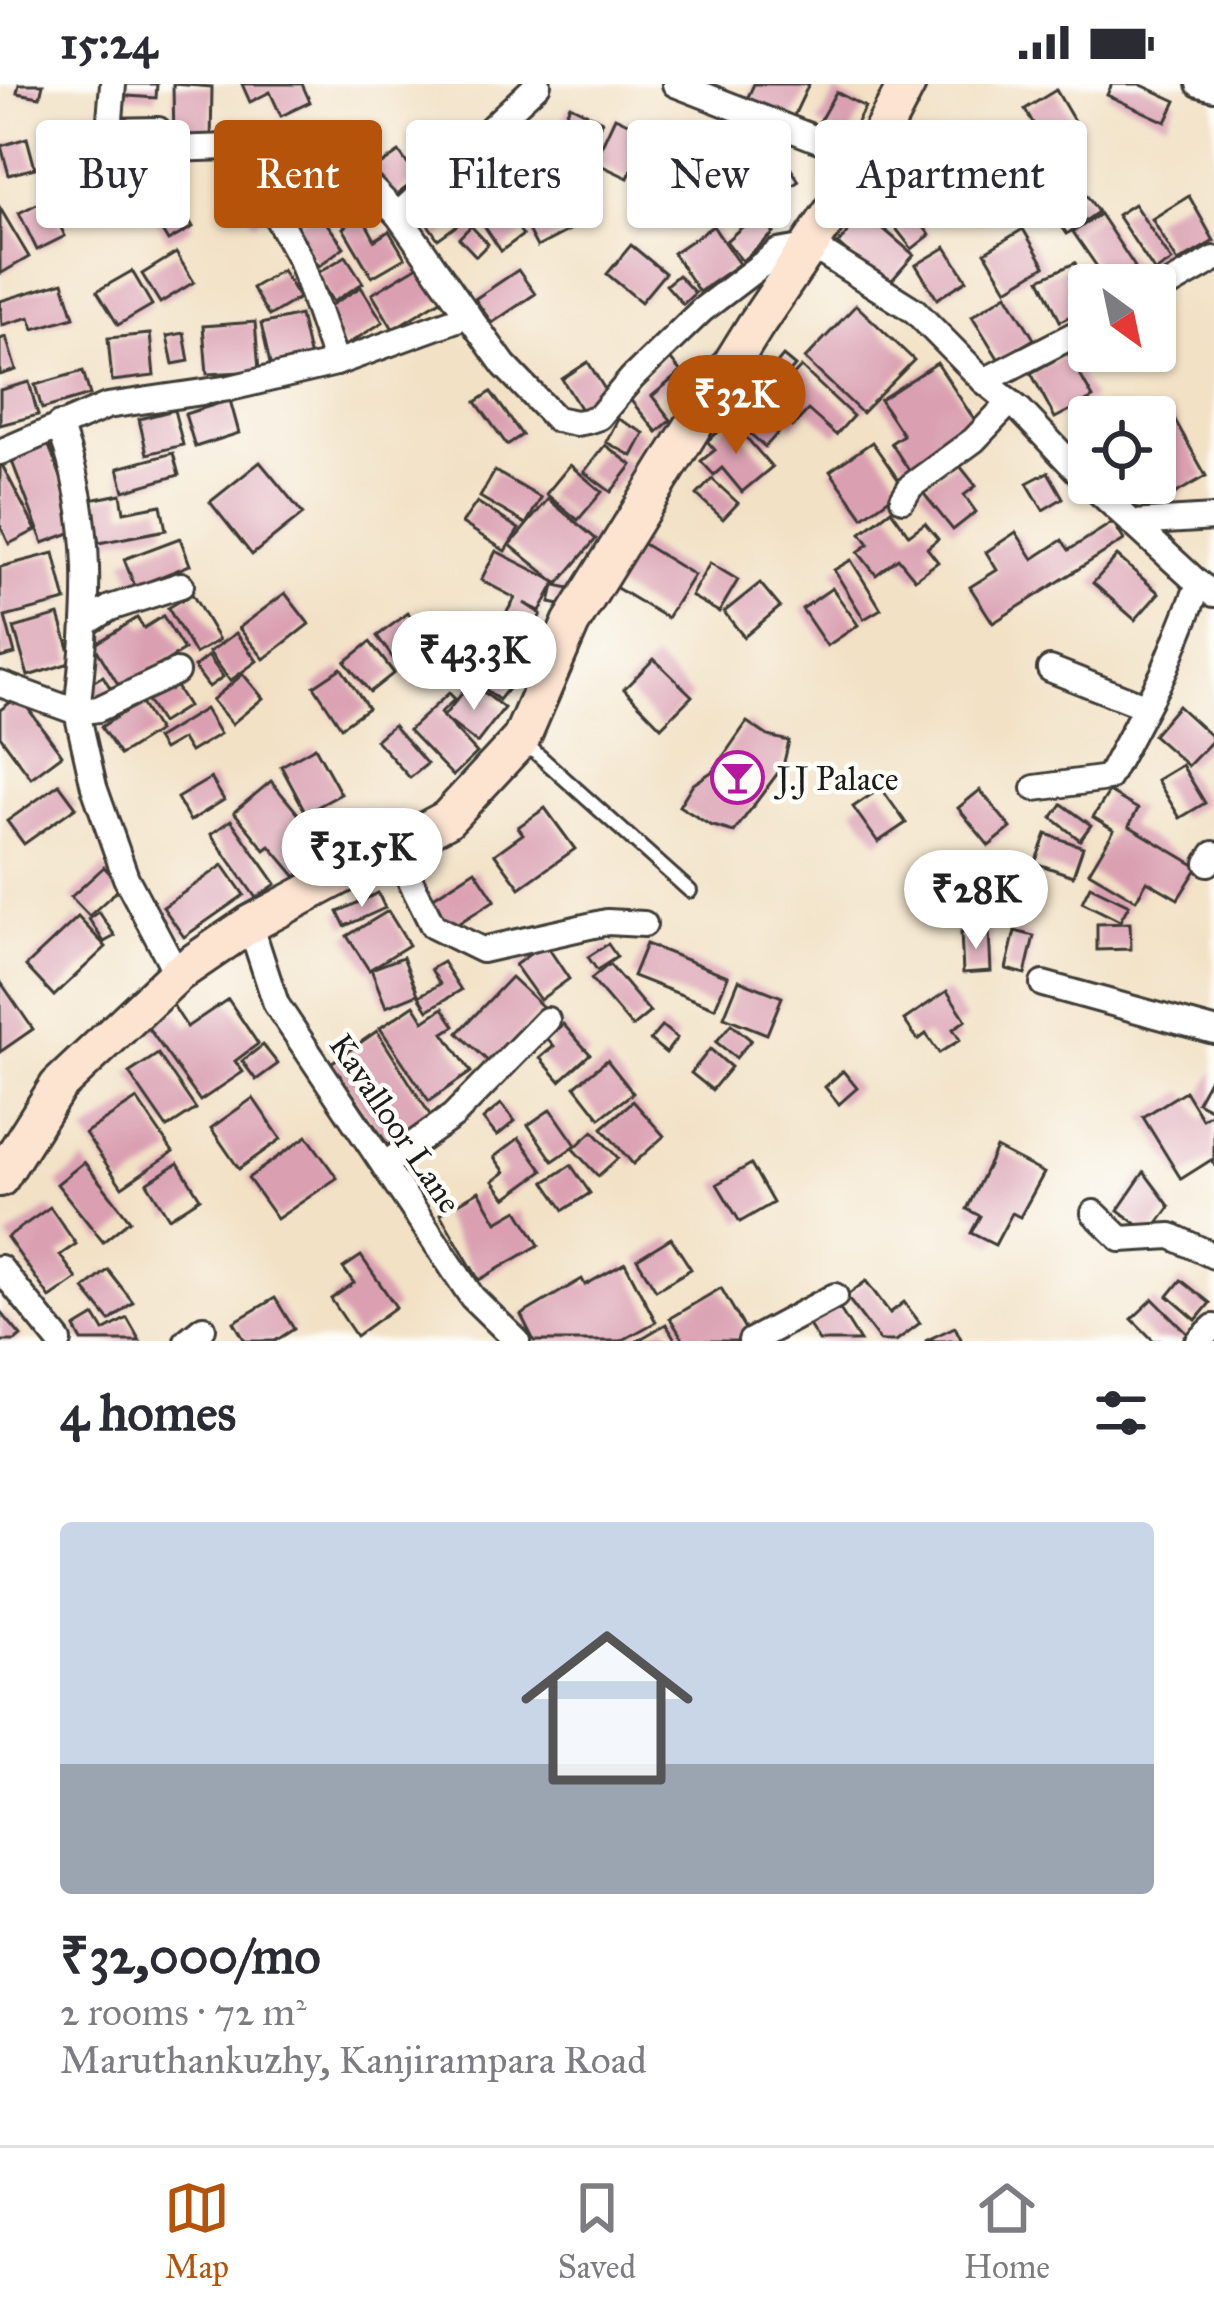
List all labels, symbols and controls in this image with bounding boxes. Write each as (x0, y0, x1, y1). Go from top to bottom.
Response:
text: 15:24 (60, 15, 157, 70)
chip: Buy (36, 120, 190, 228)
chip: Rent (214, 120, 382, 228)
chip: Filters (406, 120, 603, 228)
chip: New (627, 120, 791, 228)
chip: Apartment (815, 120, 1087, 228)
north arrow (1068, 264, 1176, 372)
map controls (1068, 264, 1176, 504)
pin: ₹32K (665, 355, 807, 457)
text: ₹32K (694, 370, 778, 418)
button: locate (1068, 396, 1176, 504)
pin: ₹43.3K (376, 611, 572, 713)
text: ₹43.3K (418, 626, 530, 674)
bar icon: J.J Palace (710, 750, 766, 806)
place label: J.J Palace (774, 759, 899, 800)
pin: ₹31.5K (264, 808, 460, 910)
text: ₹31.5K (309, 823, 415, 871)
pin: ₹28K (905, 850, 1047, 952)
text: ₹28K (931, 865, 1021, 913)
street label: Kavalloor Lane (321, 1026, 470, 1221)
icon: filters (1088, 1380, 1154, 1446)
text: 4 homes (60, 1382, 236, 1444)
icon: home (499, 1600, 715, 1816)
text: ₹32,000/mo (60, 1925, 321, 1987)
text: 2 rooms · 72 m² (60, 1988, 307, 2036)
text: Maruthankuzhy, Kanjirampara Road (60, 2036, 647, 2084)
tab: Map (164, 2175, 230, 2287)
tab: Saved (558, 2175, 636, 2287)
tab: Home (964, 2175, 1050, 2287)

